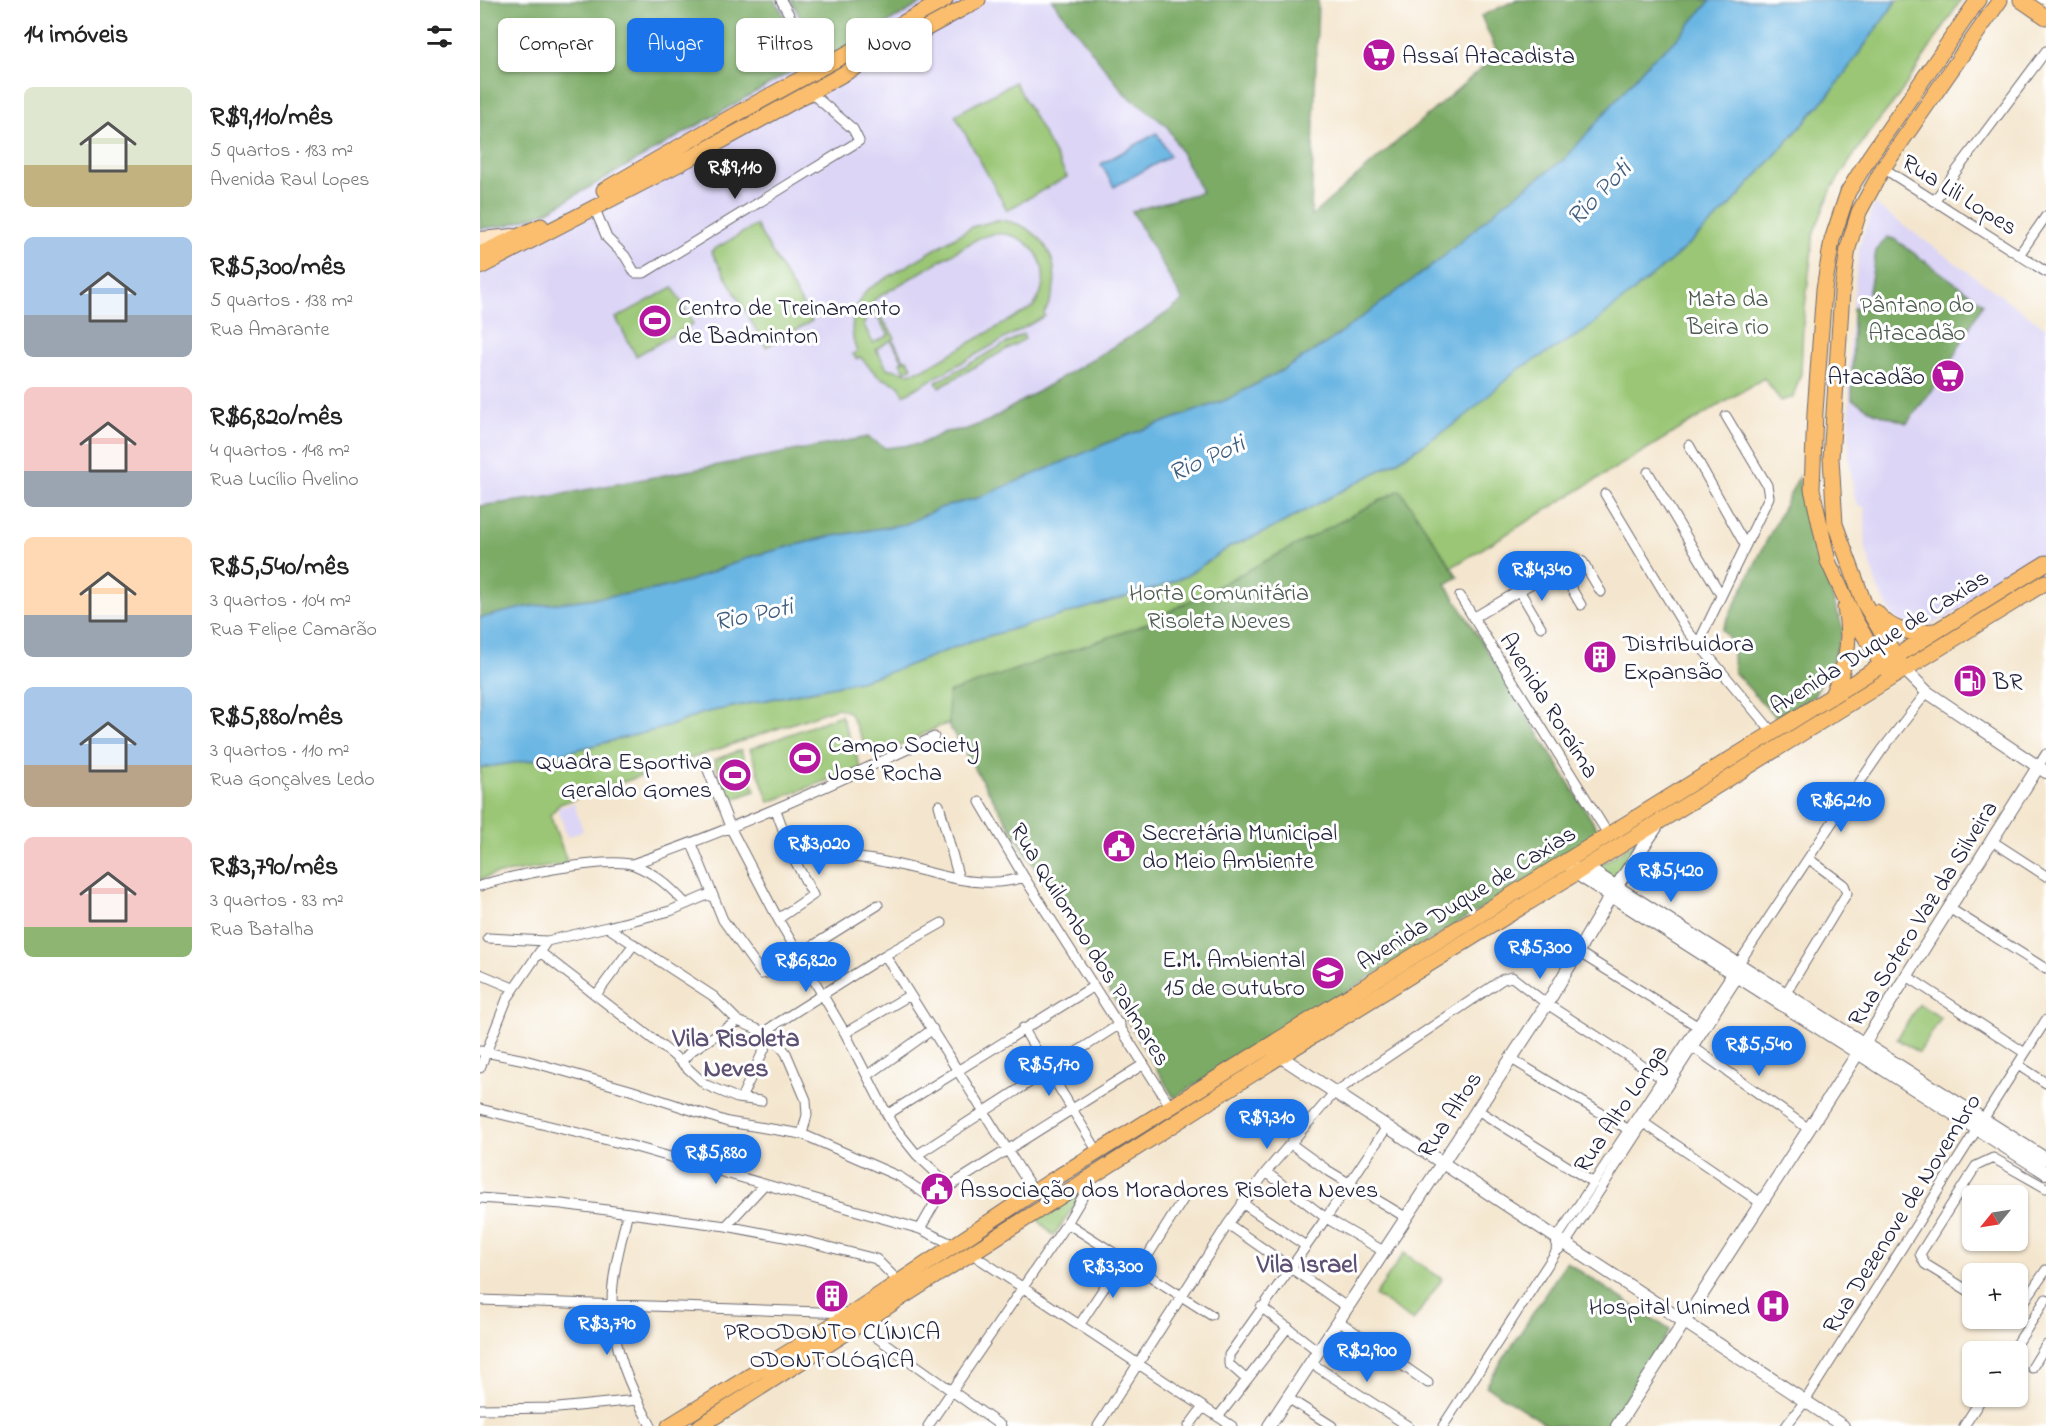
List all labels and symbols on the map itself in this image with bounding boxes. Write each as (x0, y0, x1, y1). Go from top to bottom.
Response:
supermarket icon: Assaí Atacadista (1361, 37, 1397, 73)
place label: Assaí Atacadista (1402, 40, 1575, 75)
street label: Rua Lili Lopes (1894, 147, 2023, 246)
pin: R$9,110 (680, 149, 790, 200)
water label: Rio Poti (1559, 151, 1643, 236)
park label: Mata da Beira rio (1686, 283, 1769, 346)
park label: Pântano do Atacadão (1860, 289, 1974, 352)
place label: Centro de Treinamento de Badminton (678, 292, 901, 355)
sports icon: Centro de Treinamento de Badminton (637, 303, 673, 339)
supermarket icon: Atacadão (1930, 358, 1966, 394)
place label: Atacadão (1827, 361, 1925, 396)
water label: Rio Poti (1163, 425, 1253, 493)
pin: R$4,340 (1487, 551, 1597, 602)
street label: Avenida Duque de Caxias (1764, 561, 1997, 725)
park label: Horta Comunitária Risoleta Neves (1129, 577, 1309, 640)
water label: Rio Poti (711, 589, 799, 643)
street label: Avenida Roraíma (1489, 627, 1607, 786)
place label: Distribuidora Expansão (1622, 628, 1754, 691)
building icon: Distribuidora Expansão (1582, 639, 1618, 675)
fuel station icon: BR (1952, 663, 1988, 699)
place label: BR (1992, 666, 2023, 701)
place label: Campo Society José Rocha (828, 729, 979, 792)
sports icon: Campo Society José Rocha (787, 740, 823, 776)
place label: Quadra Esportiva Geraldo Gomes (536, 746, 712, 809)
sports icon: Quadra Esportiva Geraldo Gomes (717, 757, 753, 793)
pin: R$6,210 (1786, 782, 1896, 833)
street label: Rua Sotero Vaz da Silveira (1840, 795, 2008, 1034)
street label: Rua Quilombo dos Palmares (1000, 817, 1178, 1074)
place label: Secretária Municipal do Meio Ambiente (1142, 817, 1337, 880)
street label: Avenida Duque de Caxias (1351, 817, 1584, 981)
pin: R$3,020 (764, 825, 874, 876)
public building icon: Secretária Municipal do Meio Ambiente (1101, 828, 1137, 864)
pin: R$5,420 (1616, 852, 1726, 903)
pin: R$5,300 (1485, 929, 1595, 980)
pin: R$6,820 (751, 942, 861, 993)
place label: E.M. Ambiental 15 de Outubro (1162, 944, 1305, 1007)
school or university icon: E.M. Ambiental 15 de Outubro (1310, 955, 1346, 991)
district label: Vila Risoleta Neves (672, 1021, 799, 1089)
pin: R$5,540 (1704, 1026, 1814, 1077)
street label: Rua Alto Longa (1566, 1038, 1678, 1181)
pin: R$5,170 (994, 1046, 1104, 1097)
street label: Rua Altos (1410, 1065, 1492, 1166)
street label: Rua Dezenove de Novembro (1815, 1088, 1991, 1341)
pin: R$9,310 (1212, 1099, 1322, 1150)
pin: R$5,880 (661, 1134, 771, 1185)
public building icon: Associação dos Moradores Risoleta Neves (919, 1171, 955, 1207)
place label: Associação dos Moradores Risoleta Neves (960, 1174, 1378, 1209)
north arrow (1962, 1185, 2028, 1251)
district label: Vila Israel (1256, 1247, 1357, 1285)
pin: R$3,300 (1058, 1248, 1168, 1299)
building icon: PROODONTO CLÍNICA ODONTOLÓGICA (814, 1278, 850, 1314)
hospital icon: Hospital Unimed (1755, 1288, 1791, 1324)
place label: Hospital Unimed (1589, 1291, 1751, 1326)
pin: R$3,790 (552, 1305, 662, 1356)
place label: PROODONTO CLÍNICA ODONTOLÓGICA (724, 1316, 940, 1379)
pin: R$2,900 (1312, 1332, 1422, 1383)

